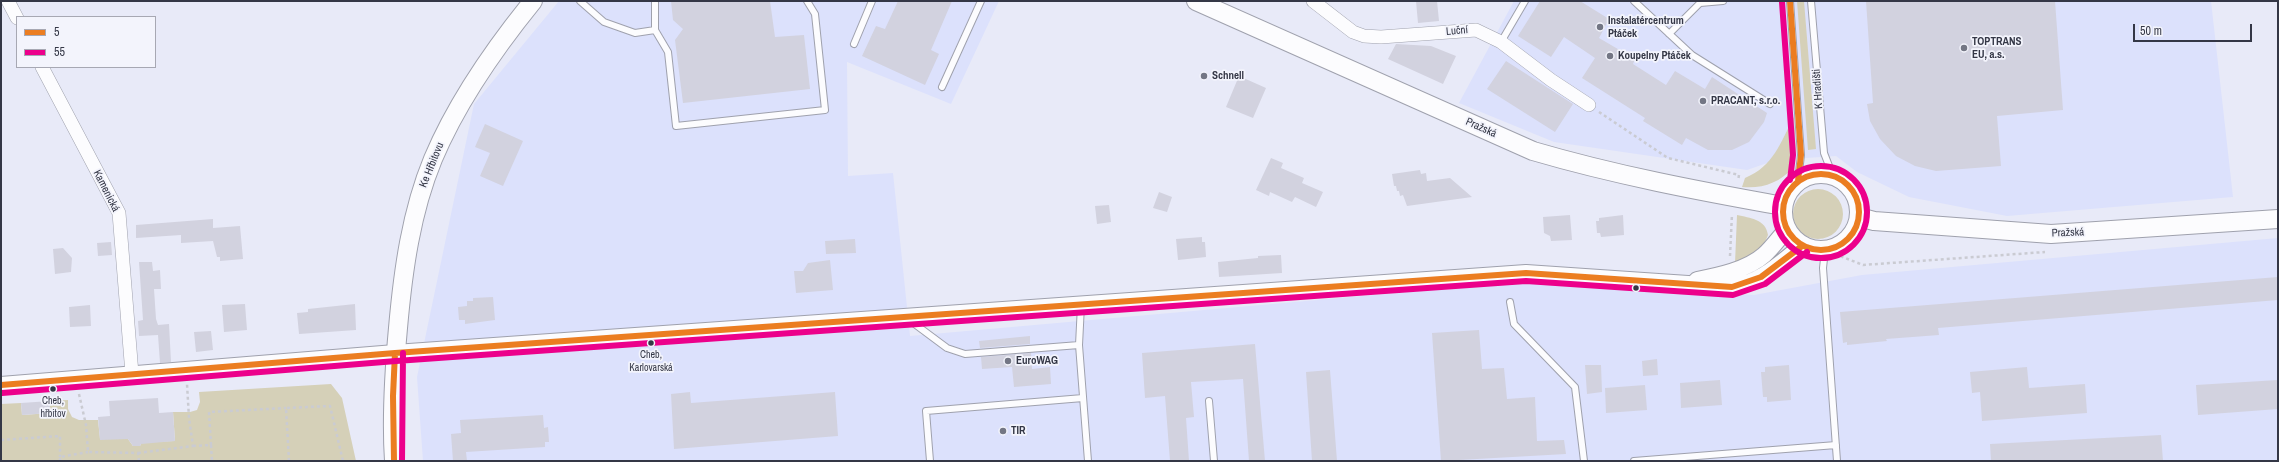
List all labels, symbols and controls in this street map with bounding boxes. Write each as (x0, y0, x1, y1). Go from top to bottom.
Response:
place label: Instalatércentrum Ptáček (1608, 14, 1684, 40)
legend (16, 16, 156, 68)
scale bar (2135, 16, 2254, 42)
marker: Instalatércentrum Ptáček (1595, 22, 1605, 32)
street label: Luční (1445, 23, 1469, 39)
text: 50 m (2140, 23, 2162, 39)
text: 5 (54, 24, 59, 40)
place label: TOPTRANS EU, a.s. (1972, 35, 2021, 61)
marker: TOPTRANS EU, a.s. (1959, 43, 1969, 53)
text: 55 (54, 44, 65, 60)
place label: Koupelny Ptáček (1618, 49, 1691, 63)
marker: Koupelny Ptáček (1605, 51, 1615, 61)
place label: Schnell (1212, 69, 1244, 83)
street label: K Hradišti (1810, 69, 1826, 109)
marker: Schnell (1199, 71, 1209, 81)
place label: PRACANT, s.r.o. (1711, 94, 1780, 108)
marker: PRACANT, s.r.o. (1698, 96, 1708, 106)
street label: Pražská (1463, 115, 1499, 141)
street label: Ke Hřbitovu (417, 140, 447, 190)
street label: Kamenická (90, 168, 122, 214)
street label: Pražská (2051, 226, 2085, 240)
unlabelled marker (1631, 283, 1641, 293)
marker: Cheb, Karlovarská (646, 338, 656, 348)
place label: Cheb, Karlovarská (629, 349, 673, 372)
place label: EuroWAG (1016, 354, 1058, 368)
marker: EuroWAG (1003, 356, 1013, 366)
marker: Cheb, hřbitov (48, 384, 58, 394)
place label: Cheb, hřbitov (40, 395, 66, 418)
place label: TIR (1011, 424, 1026, 438)
marker: TIR (998, 426, 1008, 436)

